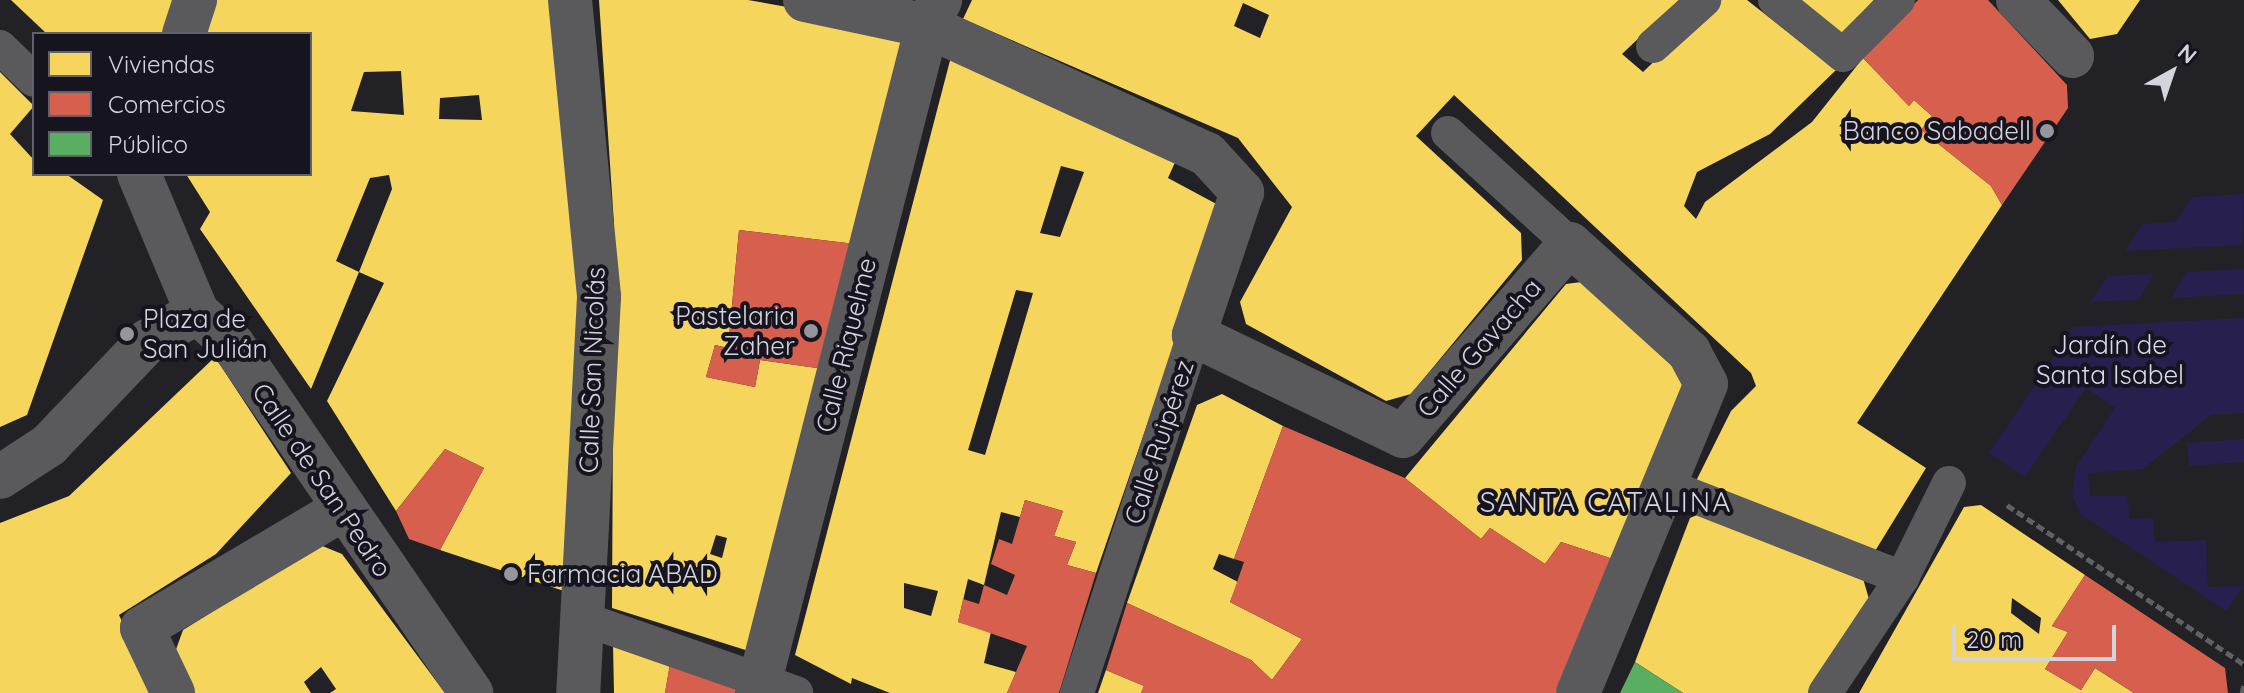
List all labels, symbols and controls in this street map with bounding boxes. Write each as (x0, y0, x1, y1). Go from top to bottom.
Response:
legend (32, 32, 312, 176)
north arrow (2132, 32, 2212, 112)
text: N (2172, 38, 2203, 70)
text: Viviendas (108, 49, 215, 79)
text: Comercios (108, 89, 226, 119)
place label: Banco Sabadell (1843, 115, 2031, 147)
marker: Banco Sabadell (2038, 122, 2056, 140)
text: Público (108, 129, 188, 159)
street label: Calle Riquelme (809, 254, 883, 436)
street label: Calle San Nicolás (573, 266, 611, 474)
street label: Calle Gavacha (1410, 272, 1548, 424)
place label: Pastelaria Zaher (675, 300, 795, 362)
place label: Plaza de San Julián (143, 303, 267, 364)
marker: Pastelaria Zaher (802, 322, 820, 340)
marker: Plaza de San Julián (118, 325, 136, 343)
park label: Jardín de Santa Isabel (2036, 329, 2184, 390)
street label: Calle Ruipérez (1118, 356, 1200, 528)
street label: Calle de San Pedro (246, 377, 398, 583)
district label: SANTA CATALINA (1480, 485, 1732, 519)
place label: Farmacia ABAD (527, 558, 718, 590)
marker: Farmacia ABAD (502, 565, 520, 583)
scale bar (1956, 609, 2120, 659)
text: 20 m (1966, 624, 2022, 654)

